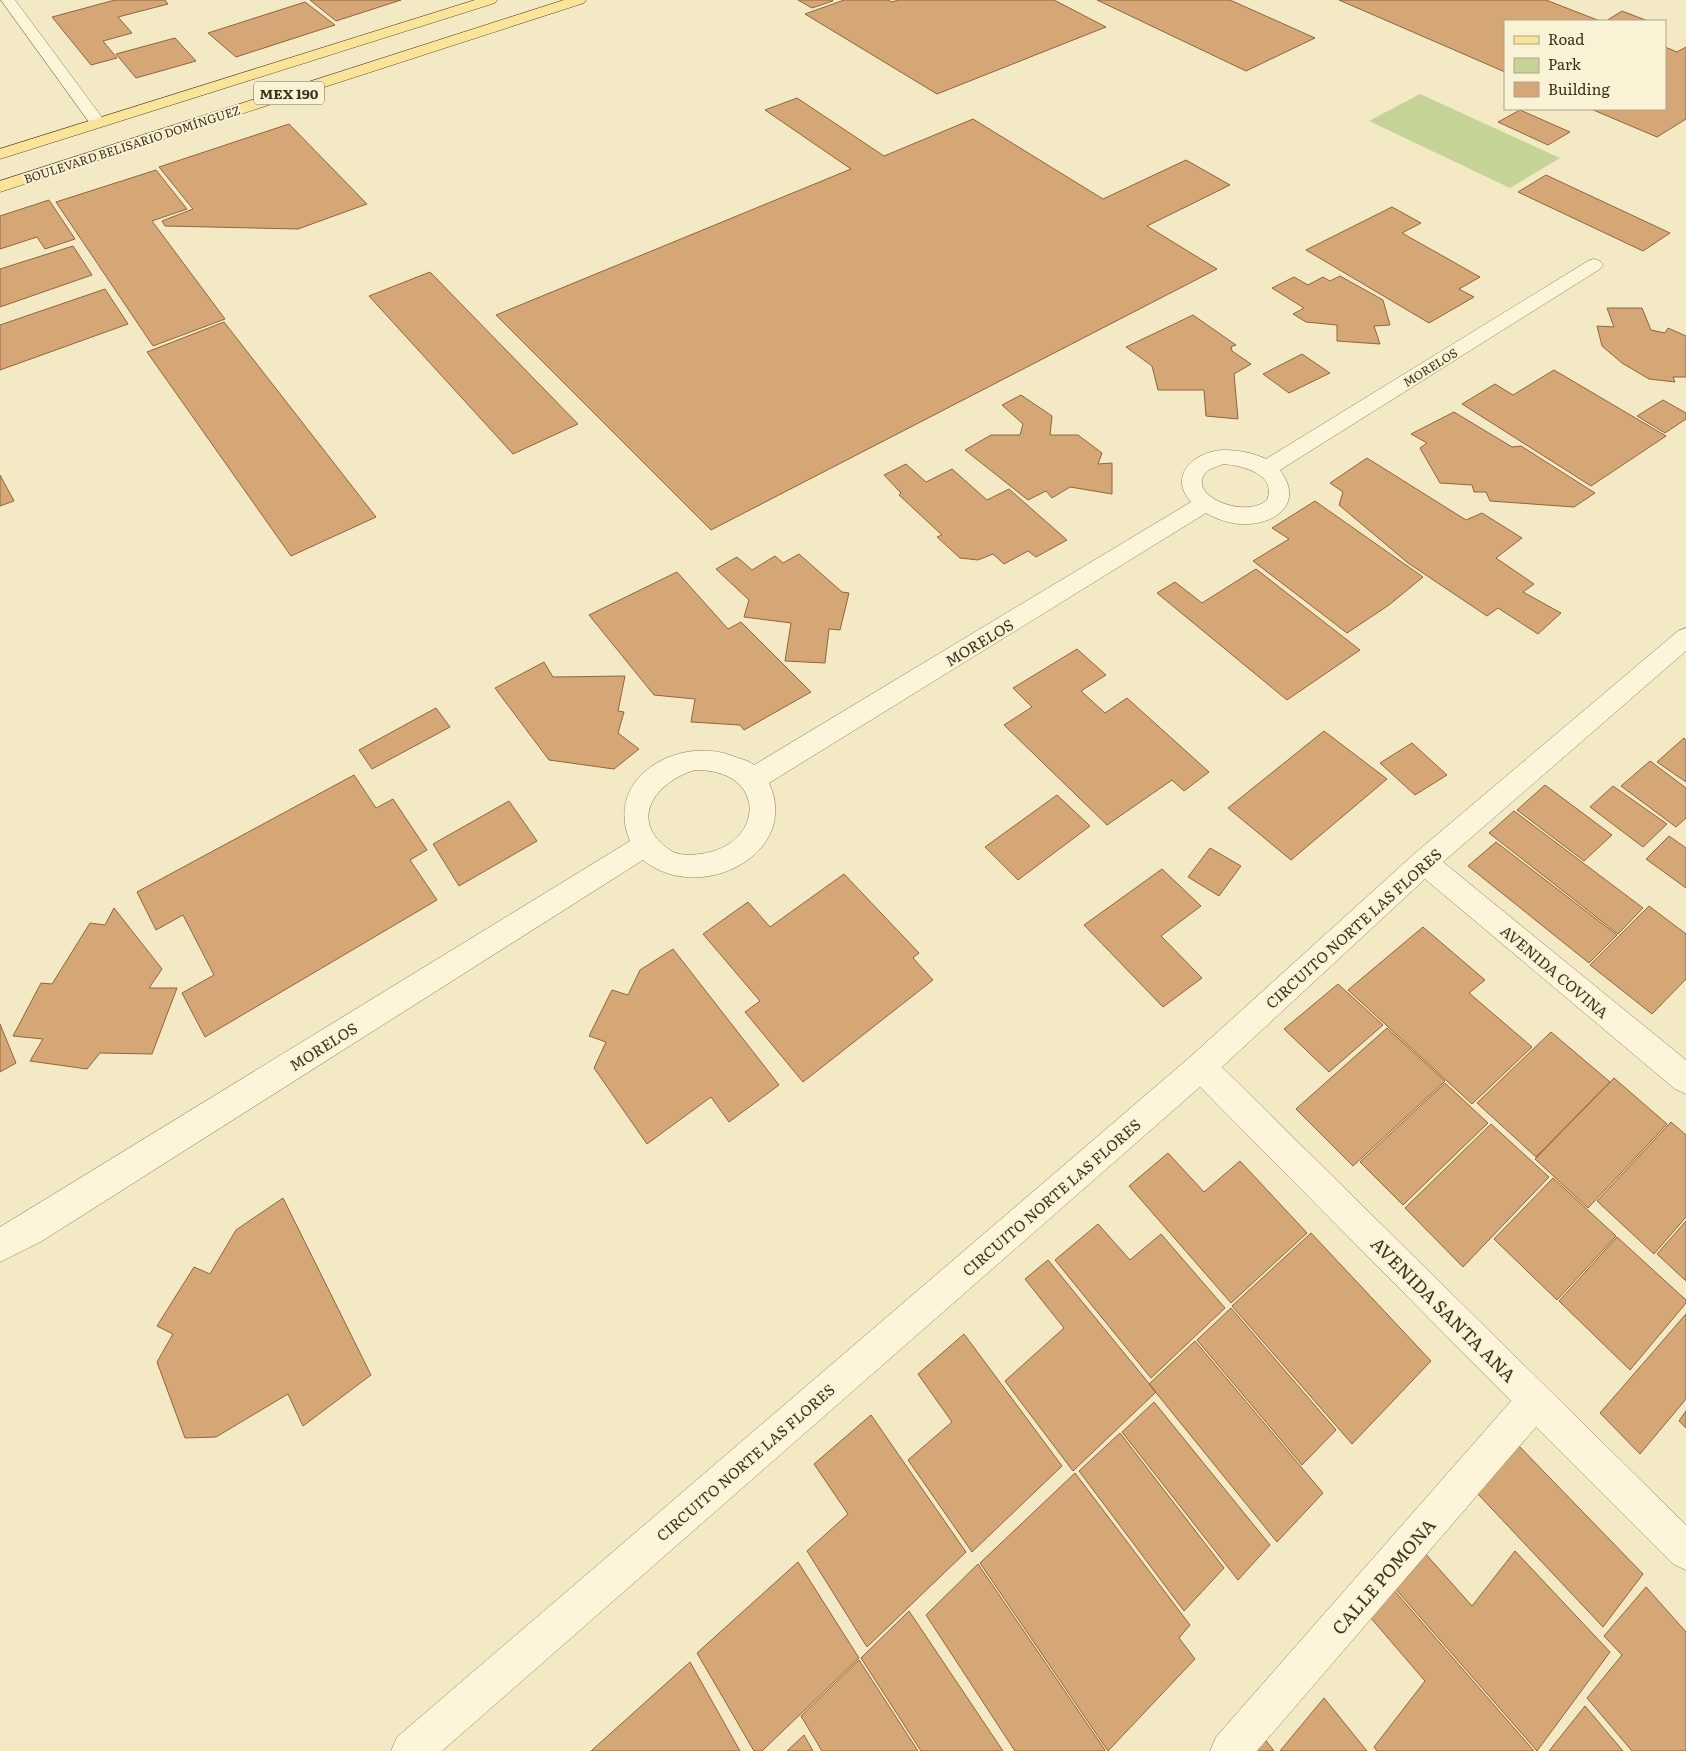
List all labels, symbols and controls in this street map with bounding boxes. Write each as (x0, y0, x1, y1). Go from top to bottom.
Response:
legend (1504, 20, 1666, 110)
text: Road (1548, 27, 1584, 50)
text: Park (1548, 52, 1582, 75)
text: Building (1548, 77, 1610, 100)
road number: MEX 190 (254, 82, 324, 105)
street label: BOULEVARD BELISARIO DOMÍNGUEZ (21, 100, 243, 188)
street label: MORELOS (1399, 343, 1461, 391)
street label: MORELOS (940, 612, 1018, 672)
street label: CIRCUITO NORTE LAS FLORES (1260, 842, 1446, 1014)
street label: AVENIDA COVINA (1496, 919, 1614, 1023)
street label: MORELOS (285, 1016, 361, 1076)
street label: CIRCUITO NORTE LAS FLORES (957, 1113, 1145, 1281)
street label: AVENIDA SANTA ANA (1365, 1230, 1523, 1388)
street label: CIRCUITO NORTE LAS FLORES (651, 1378, 839, 1546)
street label: CALLE POMONA (1325, 1512, 1441, 1640)

